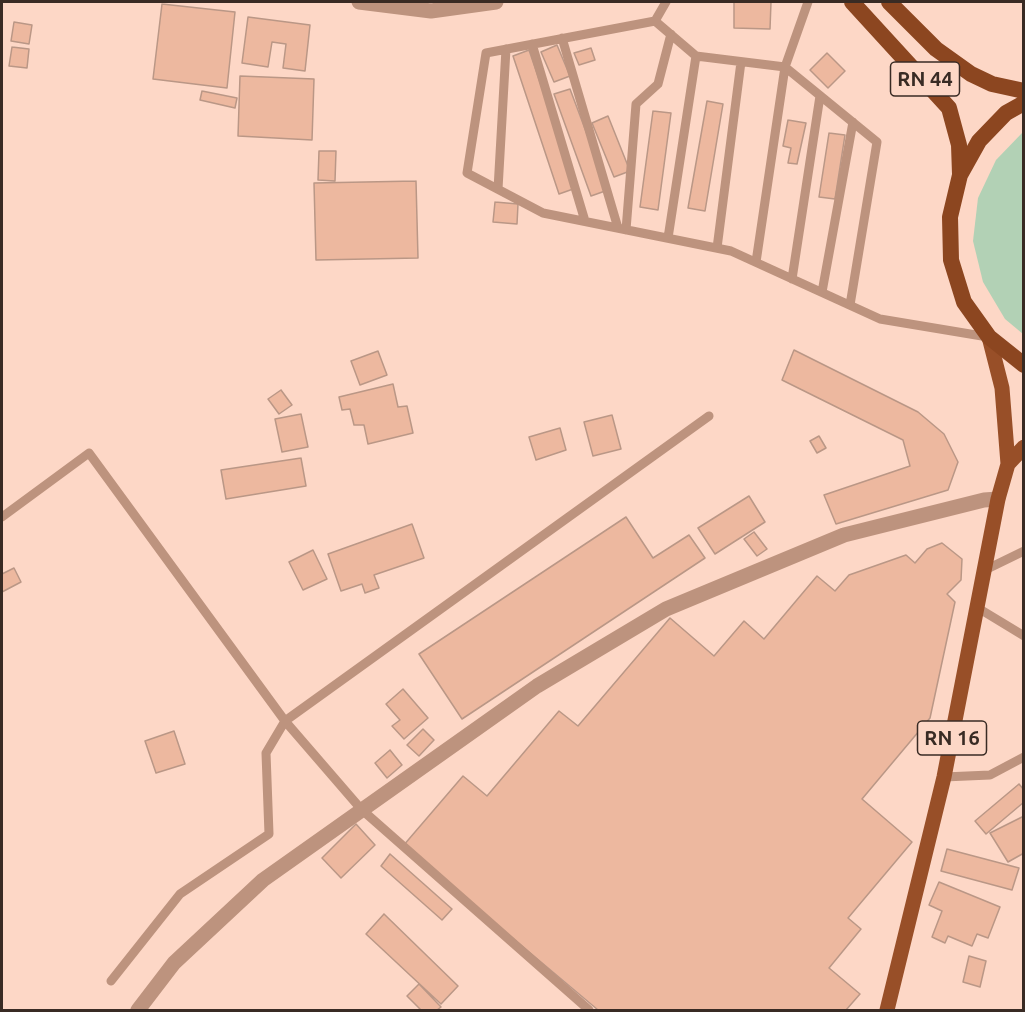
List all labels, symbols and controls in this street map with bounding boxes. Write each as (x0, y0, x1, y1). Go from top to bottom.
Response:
road number: RN 44 (890, 62, 960, 96)
road number: RN 16 (918, 721, 986, 755)

